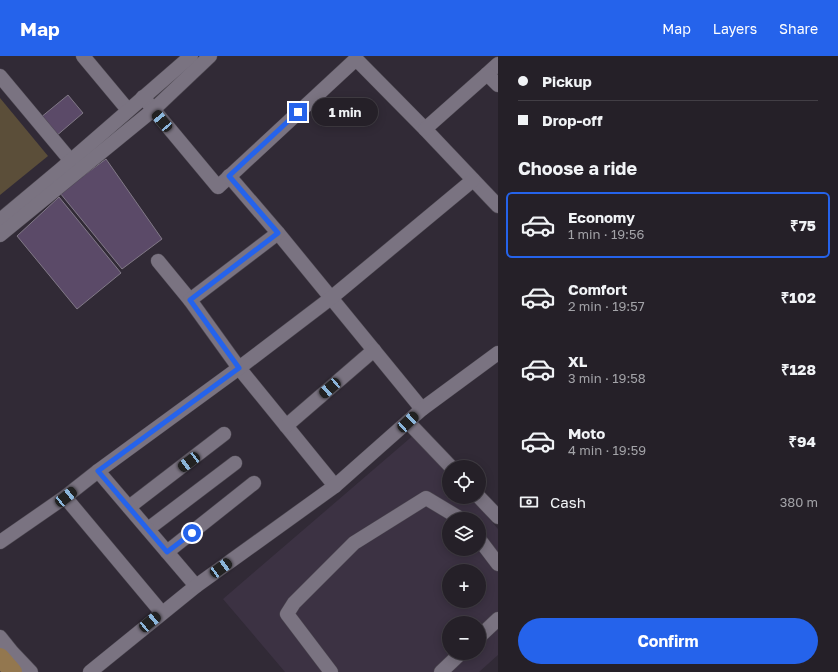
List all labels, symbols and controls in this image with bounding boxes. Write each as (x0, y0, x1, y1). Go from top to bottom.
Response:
text: Map (20, 17, 60, 40)
text: Map (662, 20, 691, 37)
text: Layers (713, 20, 757, 37)
text: Share (779, 20, 818, 37)
text: Pickup (542, 72, 592, 90)
callout: 1 min (312, 98, 378, 126)
route end (289, 103, 307, 121)
text: 1 min (329, 104, 361, 120)
car (150, 108, 174, 134)
text: Drop-off (542, 111, 602, 129)
text: Choose a ride (518, 157, 637, 179)
icon: car (520, 207, 556, 243)
text: Economy (568, 208, 635, 226)
text: ₹75 (790, 216, 816, 234)
text: 1 min · 19:56 (568, 226, 644, 242)
icon: car (520, 279, 556, 315)
text: Comfort (568, 280, 627, 298)
text: ₹102 (781, 288, 816, 306)
text: 2 min · 19:57 (568, 298, 645, 314)
icon: car (520, 351, 556, 387)
text: XL (568, 352, 587, 370)
text: ₹128 (781, 360, 816, 378)
text: 3 min · 19:58 (568, 370, 646, 386)
car (317, 376, 343, 400)
car (395, 409, 421, 435)
icon: car (520, 423, 556, 459)
text: Moto (568, 424, 605, 442)
text: ₹94 (789, 432, 816, 450)
text: 4 min · 19:59 (568, 442, 646, 458)
car (176, 450, 202, 474)
map controls (442, 460, 486, 660)
button: locate (442, 460, 486, 504)
car (53, 485, 79, 509)
icon: cash (518, 491, 540, 513)
text: Cash (550, 493, 586, 511)
text: 380 m (780, 494, 818, 510)
button: layers (442, 512, 486, 556)
route start (183, 524, 201, 542)
car (208, 556, 234, 580)
button: + (442, 564, 486, 608)
car (137, 610, 163, 634)
button: − (442, 616, 486, 660)
button: Confirm (518, 618, 818, 664)

